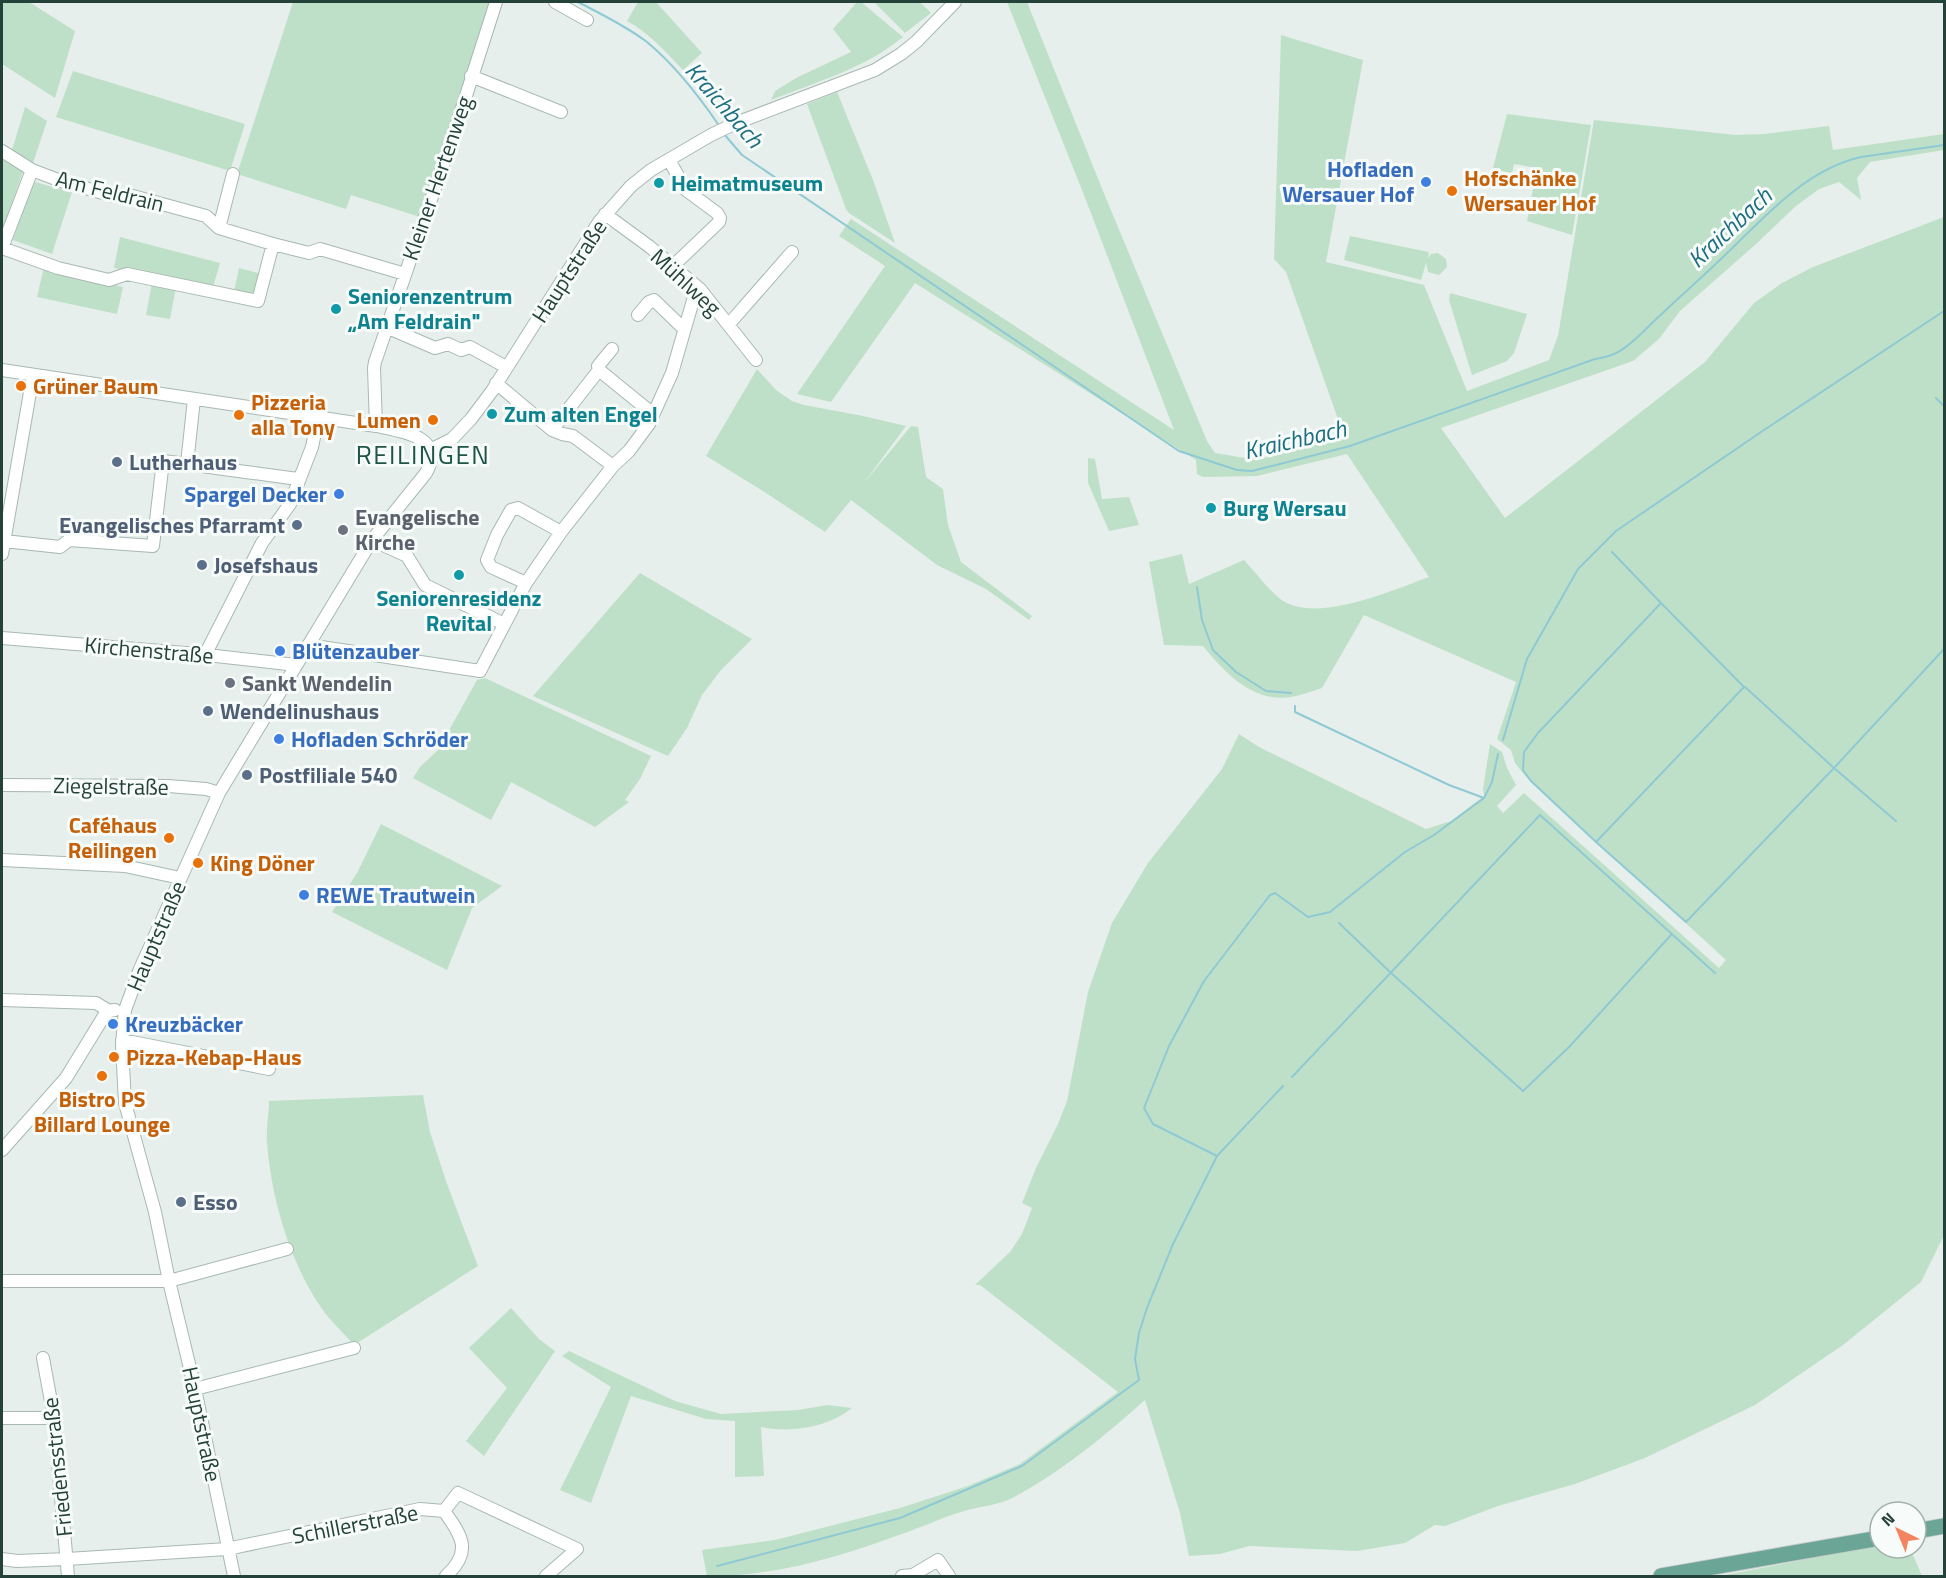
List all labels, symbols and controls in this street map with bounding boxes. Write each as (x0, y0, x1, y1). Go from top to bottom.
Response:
water label: Kraichbach (677, 53, 773, 156)
street label: Kleiner Hertenweg (393, 91, 481, 265)
place label: Hofladen Wersauer Hof (1282, 152, 1414, 211)
street label: Am Feldrain (52, 161, 168, 221)
place label: Hofschänke Wersauer Hof (1464, 161, 1596, 220)
place label: Heimatmuseum (671, 166, 823, 200)
marker: Hofladen Wersauer Hof (1419, 175, 1433, 189)
marker: Heimatmuseum (652, 176, 666, 190)
water label: Kraichbach (1679, 178, 1780, 276)
marker: Hofschänke Wersauer Hof (1445, 184, 1459, 198)
street label: Hauptstraße (523, 213, 615, 329)
street label: Mühlweg (643, 240, 729, 324)
place label: Seniorenzentrum „Am Feldrain" (347, 279, 513, 338)
marker: Seniorenzentrum „Am Feldrain" (329, 302, 343, 316)
place label: Grüner Baum (33, 369, 158, 403)
marker: Grüner Baum (14, 379, 28, 393)
place label: Pizzeria alla Tony (251, 385, 335, 444)
place label: Zum alten Engel (504, 397, 658, 431)
place label: Lumen (357, 403, 421, 437)
marker: Zum alten Engel (485, 407, 499, 421)
marker: Pizzeria alla Tony (232, 408, 246, 422)
water label: Kraichbach (1240, 410, 1351, 468)
marker: Lumen (426, 413, 440, 427)
district label: REILINGEN (356, 435, 490, 474)
place label: Lutherhaus (129, 445, 237, 479)
marker: Lutherhaus (110, 455, 124, 469)
place label: Spargel Decker (184, 477, 327, 511)
marker: Spargel Decker (332, 487, 346, 501)
place label: Burg Wersau (1223, 491, 1347, 525)
place label: Evangelische Kirche (355, 500, 480, 559)
marker: Burg Wersau (1204, 501, 1218, 515)
place label: Evangelisches Pfarramt (59, 508, 285, 542)
marker: Evangelisches Pfarramt (290, 518, 304, 532)
marker: Evangelische Kirche (336, 523, 350, 537)
place label: Josefshaus (214, 548, 318, 582)
marker: Josefshaus (195, 558, 209, 572)
marker: Seniorenresidenz Revital (452, 568, 466, 582)
place label: Seniorenresidenz Revital (376, 581, 542, 640)
street label: Kirchenstraße (83, 627, 215, 673)
place label: Blütenzauber (292, 634, 420, 668)
marker: Blütenzauber (273, 644, 287, 658)
place label: Sankt Wendelin (242, 666, 392, 700)
marker: Sankt Wendelin (223, 676, 237, 690)
place label: Wendelinushaus (220, 694, 379, 728)
marker: Wendelinushaus (201, 704, 215, 718)
place label: Hofladen Schröder (291, 722, 468, 756)
marker: Hofladen Schröder (272, 732, 286, 746)
place label: Postfiliale 540 (259, 758, 397, 792)
street label: Ziegelstraße (53, 768, 169, 804)
marker: Postfiliale 540 (240, 768, 254, 782)
place label: Caféhaus Reilingen (68, 808, 157, 867)
marker: Caféhaus Reilingen (162, 831, 176, 845)
place label: King Döner (210, 846, 315, 880)
marker: King Döner (191, 856, 205, 870)
street label: Hauptstraße (117, 875, 195, 997)
place label: REWE Trautwein (316, 878, 475, 912)
marker: REWE Trautwein (297, 888, 311, 902)
place label: Kreuzbäcker (125, 1007, 243, 1041)
marker: Kreuzbäcker (106, 1017, 120, 1031)
place label: Pizza-Kebap-Haus (126, 1040, 302, 1074)
marker: Pizza-Kebap-Haus (107, 1050, 121, 1064)
marker: Bistro PS Billard Lounge (95, 1069, 109, 1083)
place label: Bistro PS Billard Lounge (34, 1082, 170, 1141)
place label: Esso (193, 1185, 238, 1219)
marker: Esso (174, 1195, 188, 1209)
street label: Hauptstraße (173, 1363, 231, 1485)
street label: Friedensstraße (33, 1396, 81, 1538)
street label: Schillerstraße (289, 1495, 421, 1553)
north arrow (1868, 1500, 1928, 1560)
text: N (1876, 1506, 1900, 1532)

